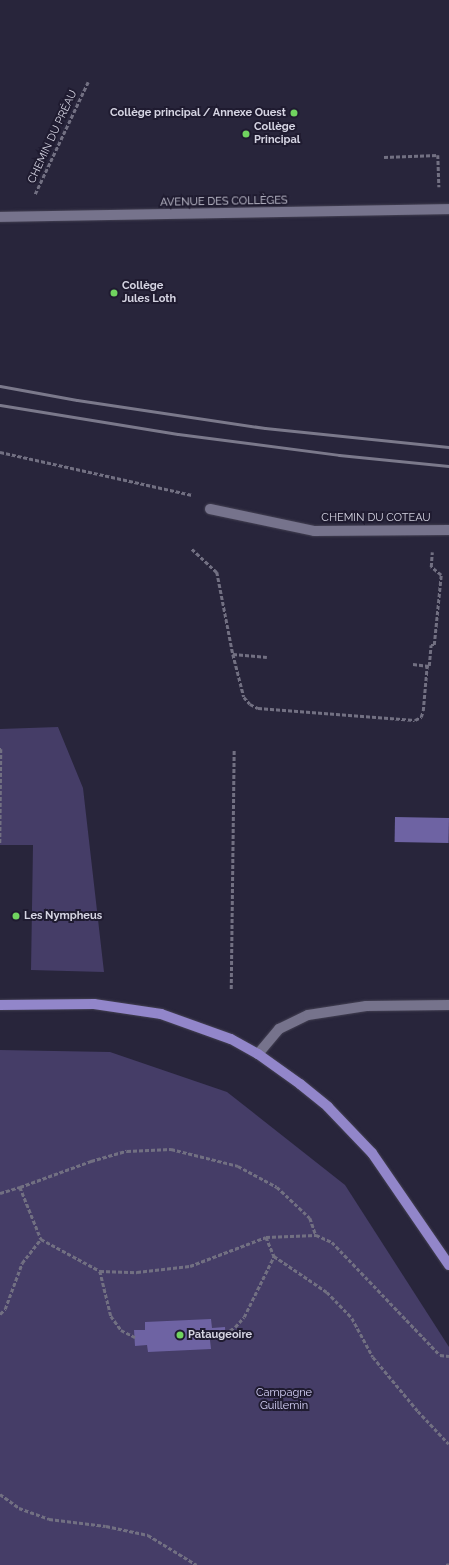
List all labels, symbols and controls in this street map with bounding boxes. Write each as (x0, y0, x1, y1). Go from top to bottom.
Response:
street label: CHEMIN DU PRÉAU (26, 88, 80, 186)
place label: Collège principal / Annexe Ouest (109, 106, 286, 120)
marker: Collège principal / Annexe Ouest (289, 108, 299, 118)
place label: Collège Principal (254, 121, 300, 147)
marker: Collège Principal (241, 129, 251, 139)
street label: AVENUE DES COLLÈGES (160, 194, 288, 210)
place label: Collège Jules Loth (122, 280, 176, 306)
marker: Collège Jules Loth (109, 288, 119, 298)
street label: CHEMIN DU COTEAU (321, 511, 431, 525)
place label: Les Nympheus (24, 909, 102, 923)
marker: Les Nympheus (11, 911, 21, 921)
place label: Pataugeoire (188, 1328, 252, 1342)
marker: Pataugeoire (175, 1330, 185, 1340)
park label: Campagne Guillemin (256, 1387, 312, 1413)

